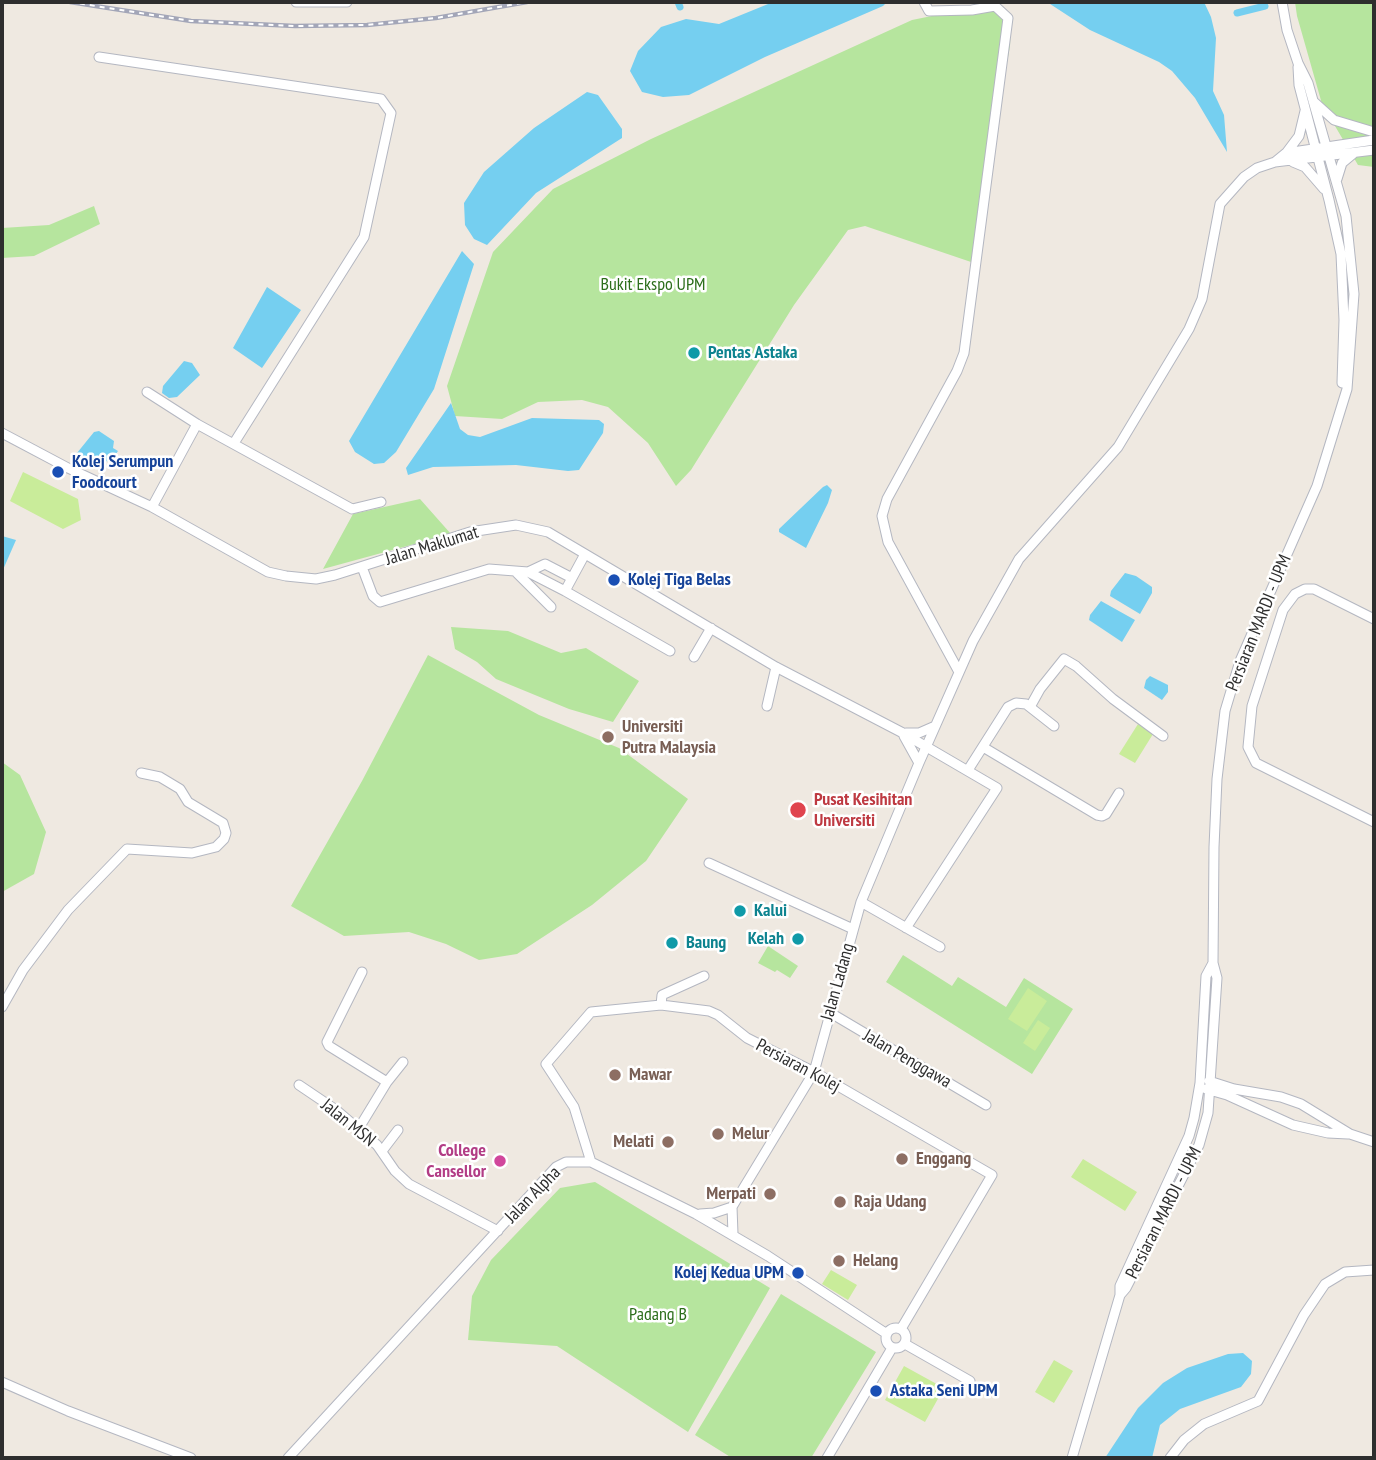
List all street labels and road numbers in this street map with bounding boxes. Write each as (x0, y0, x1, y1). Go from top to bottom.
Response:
street label: Jalan Maklumat (383, 522, 481, 570)
street label: Persiaran MARDI - UPM (1222, 552, 1296, 694)
street label: Jalan Ladang (817, 941, 859, 1023)
street label: Jalan Penggawa (859, 1025, 955, 1093)
street label: Persiaran Kolej (752, 1035, 844, 1097)
street label: Jalan MSN (317, 1095, 379, 1151)
street label: Persiaran MARDI - UPM (1121, 1143, 1207, 1283)
street label: Jalan Alpha (501, 1162, 565, 1228)

